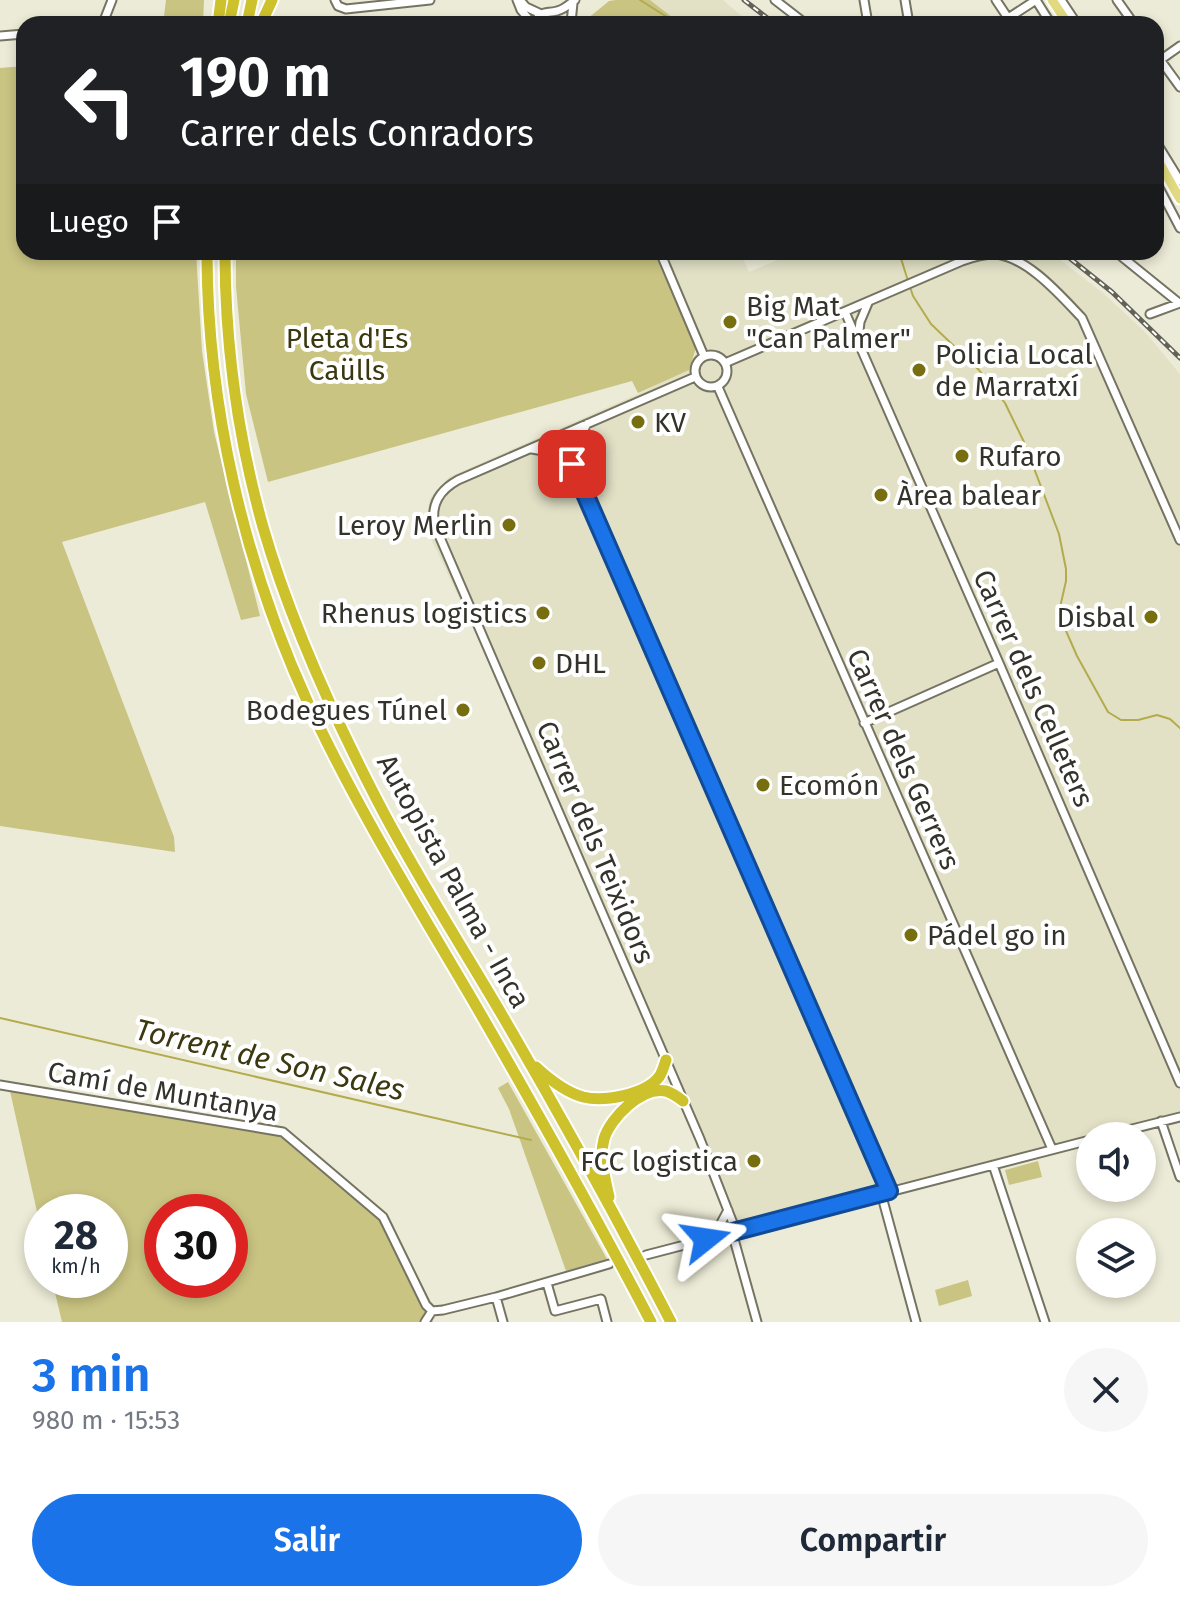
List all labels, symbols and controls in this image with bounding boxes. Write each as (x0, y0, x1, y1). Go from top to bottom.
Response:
text: 190 m (180, 44, 331, 111)
icon: left (48, 48, 152, 152)
text: Carrer dels Conradors (180, 112, 534, 156)
icon: arrive (145, 200, 189, 244)
text: Luego (48, 204, 129, 240)
place label: Big Mat "Can Palmer" (746, 290, 911, 355)
marker: Big Mat "Can Palmer" (721, 313, 739, 331)
park label: Pleta d'Es Caülls (286, 322, 408, 387)
place label: Policia Local de Marratxí (935, 338, 1093, 403)
marker: Policia Local de Marratxí (910, 361, 928, 379)
place label: KV (654, 406, 686, 439)
marker: KV (629, 413, 647, 431)
pin (538, 430, 606, 498)
place label: Rufaro (978, 440, 1062, 473)
icon: arrive (550, 442, 594, 486)
marker: Rufaro (953, 447, 971, 465)
place label: Àrea balear (897, 479, 1041, 512)
marker: Àrea balear (872, 486, 890, 504)
place label: Leroy Merlin (337, 509, 493, 542)
marker: Leroy Merlin (500, 516, 518, 534)
street label: Carrer dels Celleters (966, 565, 1101, 812)
place label: Rhenus logistics (321, 597, 527, 630)
place label: Disbal (1056, 601, 1135, 634)
marker: Rhenus logistics (534, 604, 552, 622)
marker: Disbal (1142, 608, 1160, 626)
street label: Carrer dels Gerrers (840, 644, 967, 875)
place label: DHL (555, 647, 606, 680)
marker: DHL (530, 654, 548, 672)
place label: Bodegues Túnel (246, 694, 447, 727)
marker: Bodegues Túnel (454, 701, 472, 719)
street label: Carrer dels Teixidors (530, 716, 661, 968)
street label: Autopista Palma - Inca (370, 749, 537, 1014)
place label: Ecomón (779, 769, 879, 802)
marker: Ecomón (754, 776, 772, 794)
place label: Pádel go in (927, 919, 1067, 952)
marker: Pádel go in (902, 926, 920, 944)
water label: Torrent de Son Sales (132, 1012, 408, 1109)
street label: Camí de Muntanya (45, 1055, 281, 1128)
map controls (1076, 1122, 1156, 1298)
button: sound (1076, 1122, 1156, 1202)
place label: FCC logistica (580, 1145, 738, 1178)
marker: FCC logistica (745, 1152, 763, 1170)
speed limit sign: 30 (144, 1194, 248, 1298)
position arrow (664, 1197, 748, 1281)
text: 28 (54, 1212, 98, 1260)
button: layers (1076, 1218, 1156, 1298)
text: km/h (51, 1254, 101, 1278)
text: 3 min (32, 1346, 150, 1404)
button: close (1064, 1348, 1148, 1432)
text: 980 m · 15:53 (32, 1405, 180, 1436)
button: Salir (32, 1494, 582, 1586)
button: Compartir (598, 1494, 1148, 1586)

